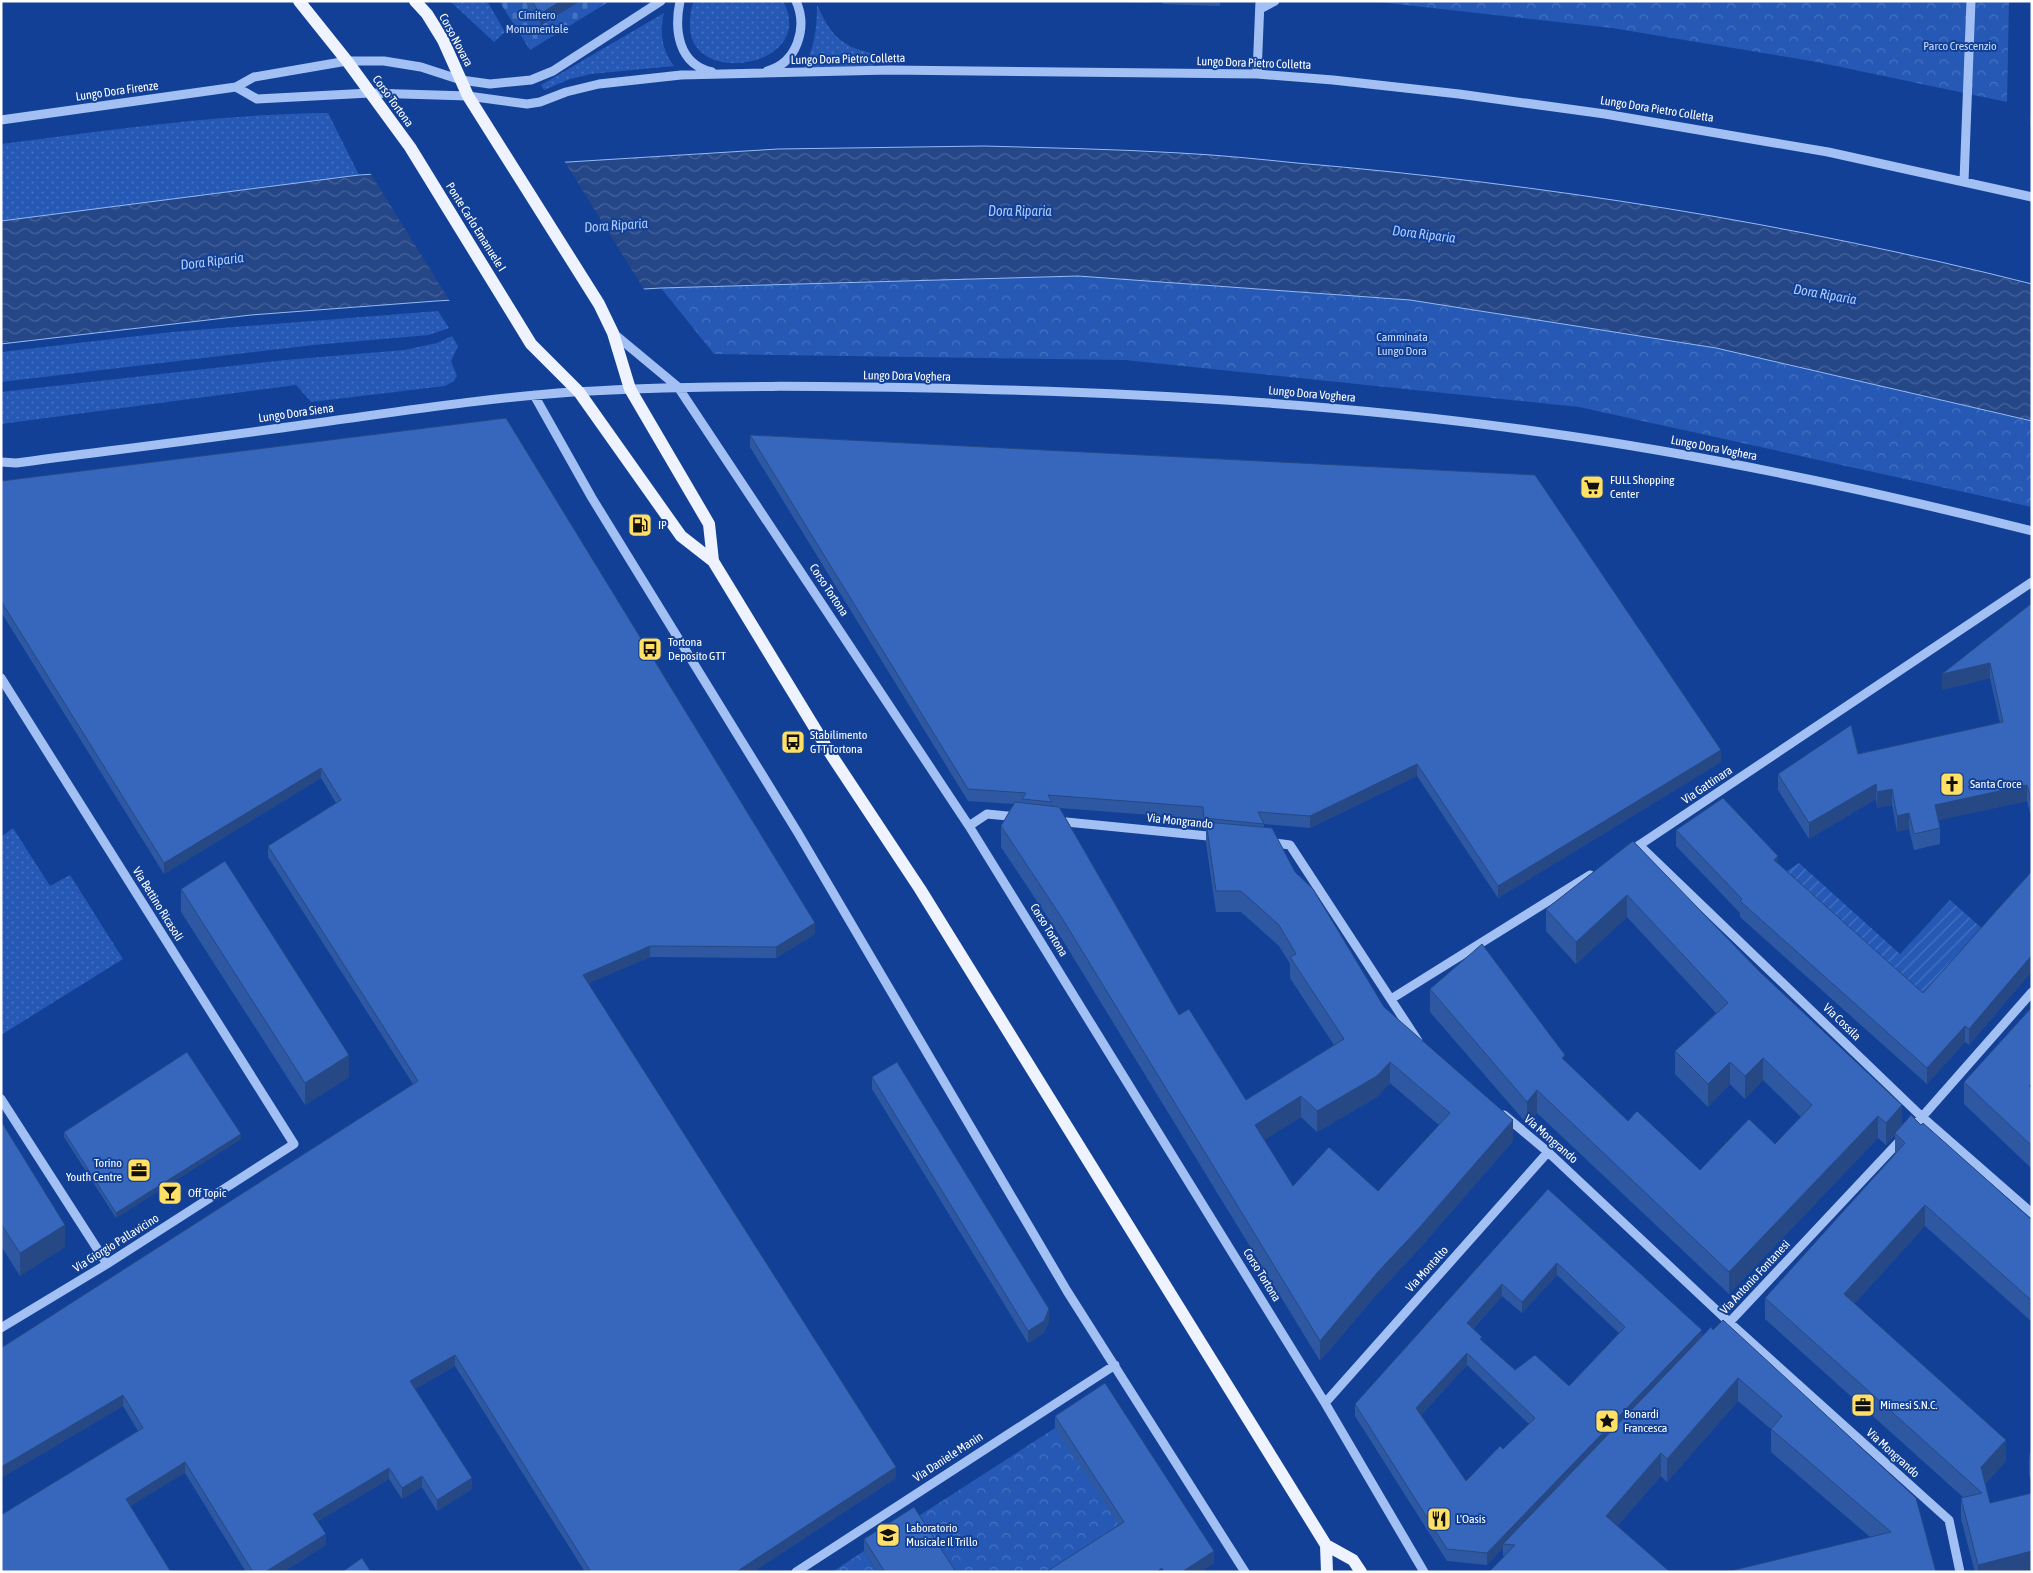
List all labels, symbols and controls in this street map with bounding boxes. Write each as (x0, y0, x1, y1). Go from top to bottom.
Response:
park label: Cimitero Monumentale (506, 8, 568, 36)
street label: Corso Novara (436, 11, 476, 69)
park label: Parco Crescenzio (1923, 39, 1997, 53)
street label: Lungo Dora Pietro Colletta (791, 51, 905, 67)
street label: Lungo Dora Pietro Colletta (1196, 54, 1312, 72)
street label: Corso Tortona (370, 73, 416, 129)
street label: Lungo Dora Firenze (75, 78, 159, 104)
street label: Lungo Dora Pietro Colletta (1599, 93, 1715, 125)
street label: Ponte Carlo Emanuele I (443, 180, 509, 274)
water label: Dora Riparia (988, 203, 1052, 219)
water label: Dora Riparia (584, 215, 649, 235)
water label: Dora Riparia (1391, 222, 1457, 246)
water label: Dora Riparia (179, 249, 245, 273)
water label: Dora Riparia (1792, 281, 1858, 308)
park label: Camminata Lungo Dora (1376, 330, 1428, 358)
street label: Lungo Dora Voghera (863, 368, 951, 384)
street label: Lungo Dora Voghera (1268, 383, 1356, 405)
street label: Lungo Dora Siena (257, 401, 335, 425)
street label: Lungo Dora Voghera (1670, 433, 1758, 463)
place label: FULL Shopping Center (1610, 473, 1675, 501)
supermarket icon: FULL Shopping Center (1579, 474, 1605, 500)
fuel station icon: IP (627, 512, 653, 538)
place label: IP (658, 518, 667, 532)
street label: Corso Tortona (806, 561, 852, 619)
place label: Tortona Deposito GTT (668, 635, 727, 663)
bus stop icon: Tortona Deposito GTT (637, 636, 663, 662)
place label: Stabilimento GTT Tortona (810, 728, 868, 756)
bus stop icon: Stabilimento GTT Tortona (780, 729, 806, 755)
street label: Via Gattinara (1679, 763, 1735, 807)
church icon: Santa Croce (1939, 771, 1965, 797)
place label: Santa Croce (1970, 777, 2022, 791)
street label: Via Mongrando (1146, 811, 1214, 831)
street label: Via Bettino Ricasoli (130, 865, 186, 943)
street label: Corso Tortona (1027, 901, 1071, 959)
street label: Via Cossila (1820, 1001, 1864, 1043)
street label: Via Mongrando (1521, 1112, 1581, 1166)
place label: Torino Youth Centre (66, 1156, 122, 1184)
office icon: Torino Youth Centre (126, 1157, 152, 1183)
bar icon: Off Topic (157, 1180, 183, 1206)
place label: Off Topic (188, 1186, 227, 1200)
street label: Via Giorgio Pallavicino (71, 1211, 162, 1275)
street label: Via Antonio Fontanesi (1717, 1237, 1793, 1317)
street label: Via Montalto (1403, 1243, 1451, 1295)
street label: Corso Tortona (1240, 1246, 1284, 1304)
office icon: Mimesi S.N.C. (1850, 1392, 1876, 1418)
place label: Mimesi S.N.C. (1880, 1398, 1937, 1412)
place label: Bonardi Francesca (1624, 1407, 1667, 1435)
place icon: Bonardi Francesca (1594, 1408, 1620, 1434)
street label: Via Mongrando (1864, 1426, 1923, 1481)
street label: Via Daniele Manin (910, 1429, 986, 1485)
restaurant icon: L'Oasis (1426, 1506, 1452, 1532)
place label: L'Oasis (1456, 1512, 1486, 1526)
place label: Laboratorio Musicale Il Trillo (906, 1521, 978, 1549)
school or university icon: Laboratorio Musicale Il Trillo (875, 1522, 901, 1548)

